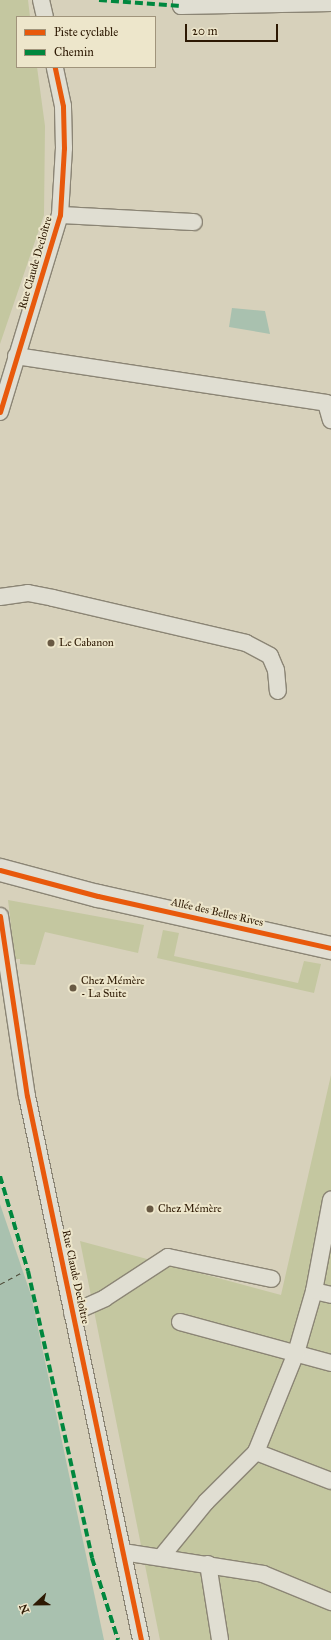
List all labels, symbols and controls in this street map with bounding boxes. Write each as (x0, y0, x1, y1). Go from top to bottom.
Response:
legend (16, 16, 156, 68)
scale bar (187, 16, 280, 42)
text: 20 m (192, 24, 218, 38)
text: Piste cyclable (54, 25, 118, 39)
text: Chemin (54, 45, 94, 59)
street label: Rue Claude Decloître (16, 215, 56, 311)
place label: Le Cabanon (59, 636, 114, 650)
marker: Le Cabanon (46, 638, 56, 648)
street label: Allée des Belles Rives (170, 896, 264, 930)
place label: Chez Mémère - La Suite (81, 975, 145, 1001)
marker: Chez Mémère - La Suite (68, 983, 78, 993)
place label: Chez Mémère (158, 1202, 222, 1216)
marker: Chez Mémère (145, 1204, 155, 1214)
street label: Rue Claude Decloître (59, 1229, 91, 1325)
north arrow (16, 1584, 56, 1624)
text: N (17, 1602, 32, 1615)

